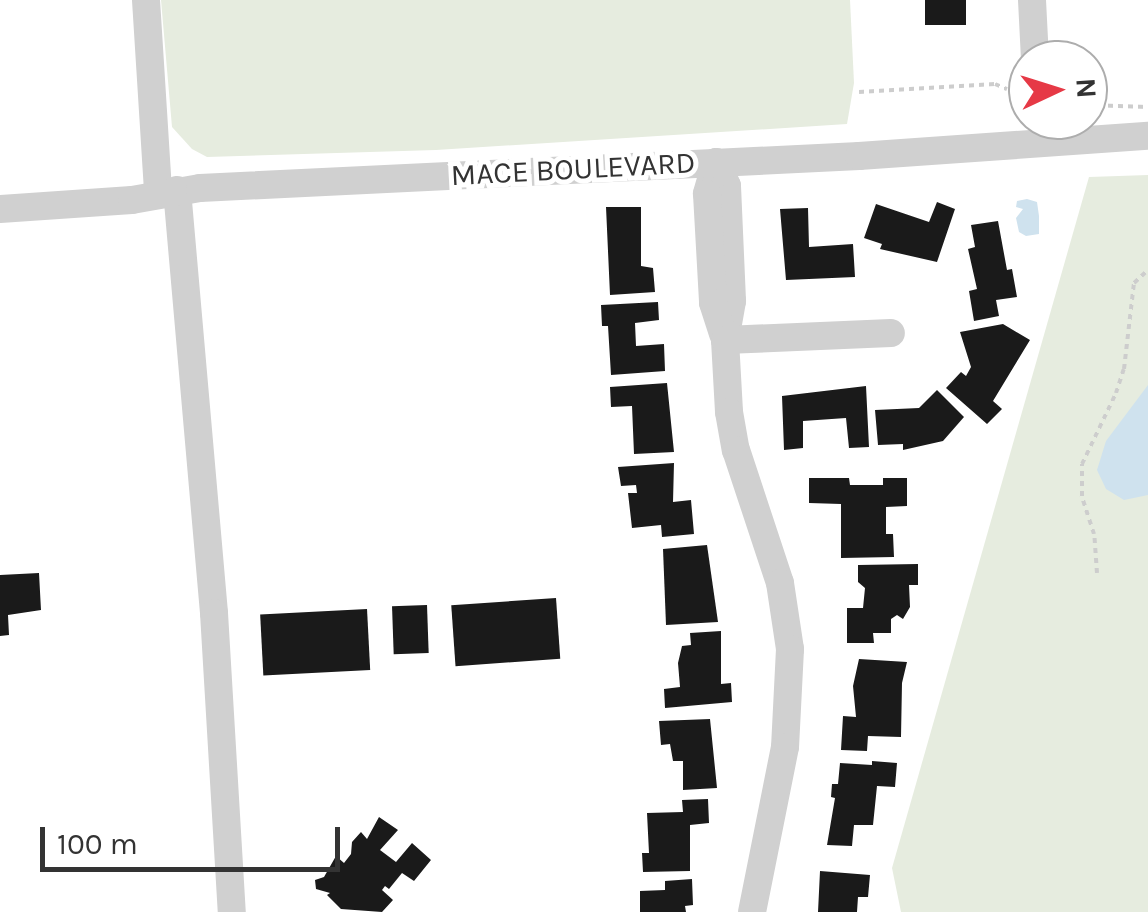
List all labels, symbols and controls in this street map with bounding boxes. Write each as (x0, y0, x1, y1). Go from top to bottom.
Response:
north arrow (1008, 40, 1108, 140)
text: N (1069, 77, 1104, 99)
street label: MACE BOULEVARD (450, 145, 696, 193)
scale bar (45, 807, 345, 869)
text: 100 m (57, 826, 138, 862)

